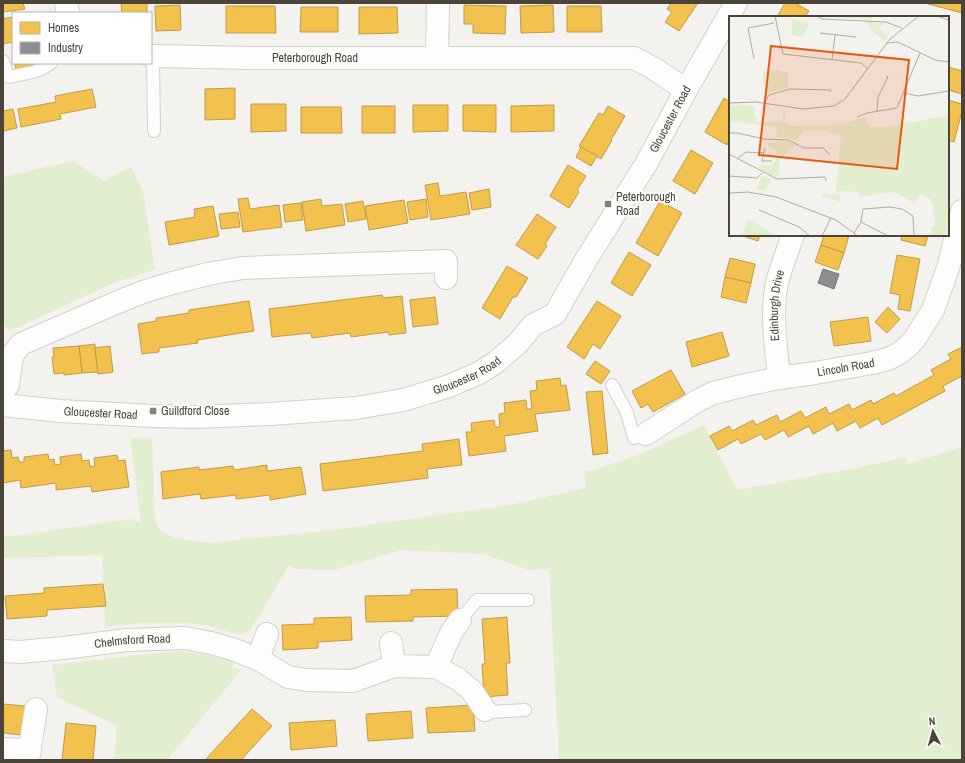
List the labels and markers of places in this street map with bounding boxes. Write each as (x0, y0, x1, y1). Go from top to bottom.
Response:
place label: Peterborough Road (616, 189, 676, 219)
marker: Peterborough Road (603, 199, 613, 209)
place label: Guildford Close (161, 403, 229, 419)
marker: Guildford Close (148, 406, 158, 416)

